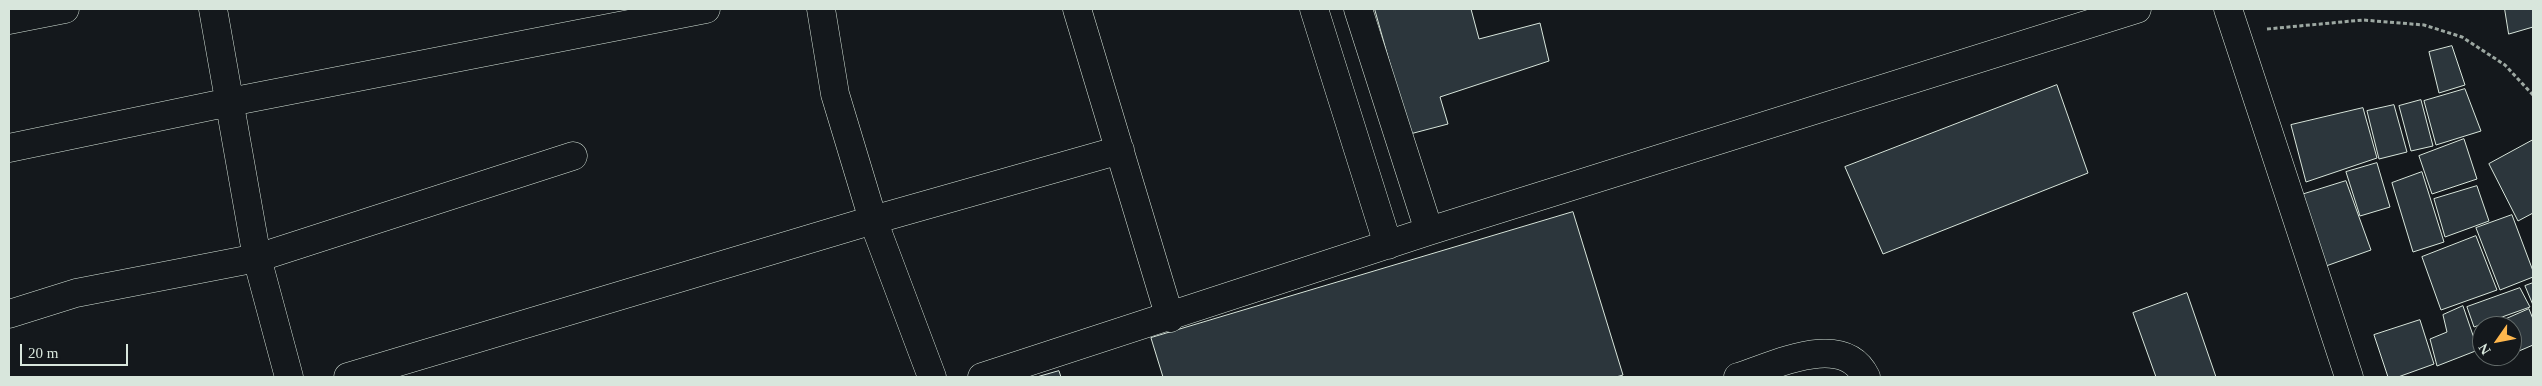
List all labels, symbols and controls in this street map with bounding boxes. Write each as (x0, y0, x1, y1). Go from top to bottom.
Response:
north arrow (2472, 316, 2522, 366)
scale bar (22, 334, 130, 366)
text: N (2476, 341, 2494, 357)
text: 20 m (28, 345, 58, 361)

